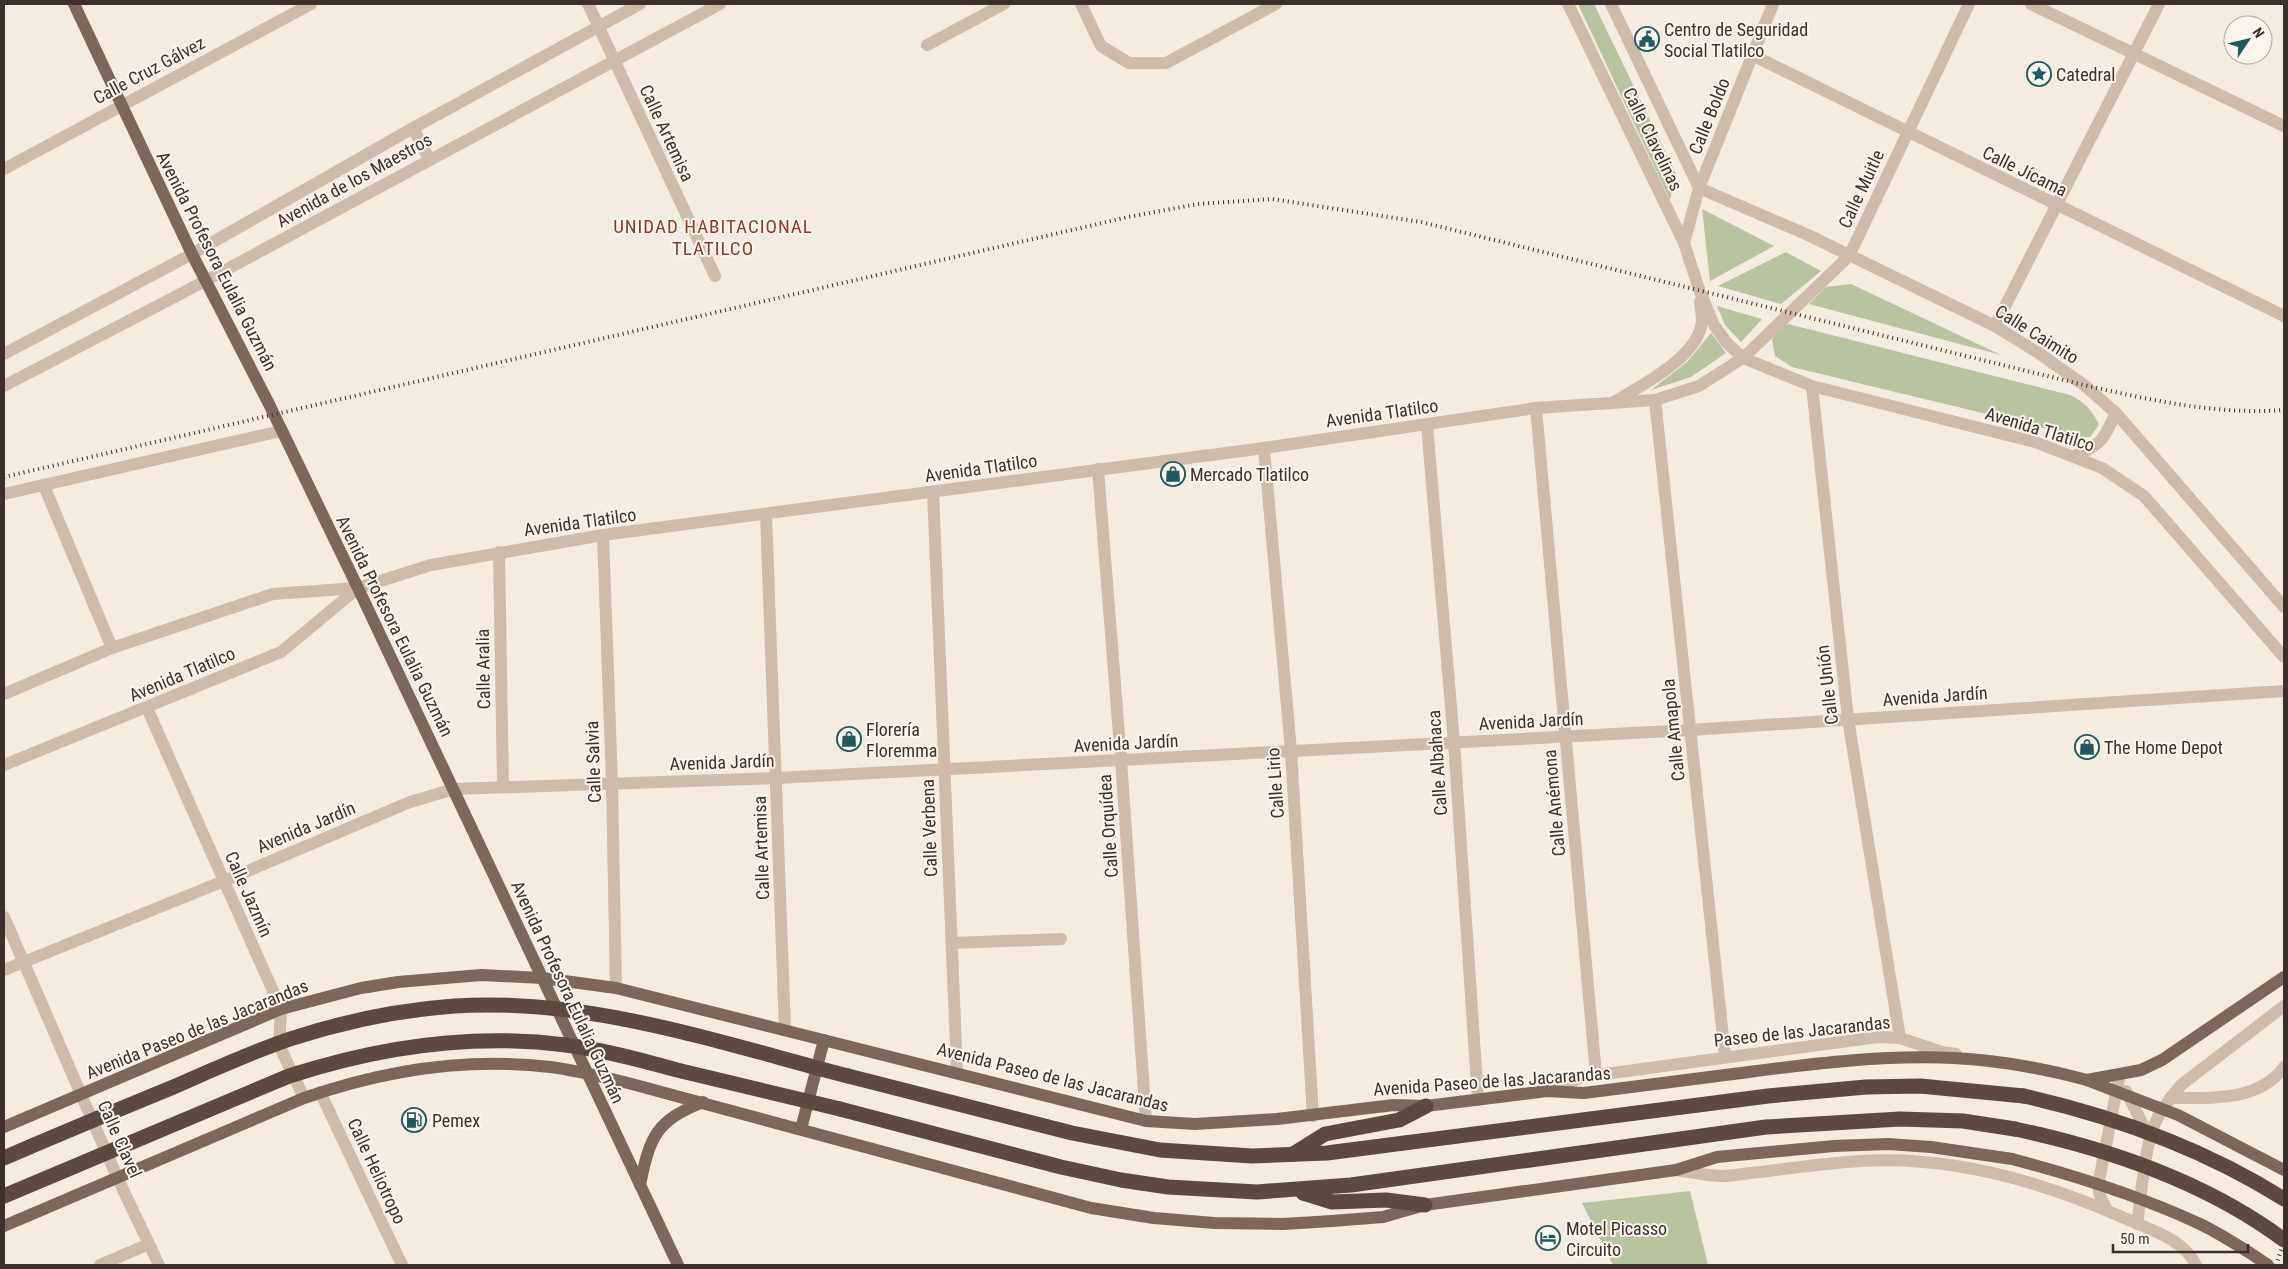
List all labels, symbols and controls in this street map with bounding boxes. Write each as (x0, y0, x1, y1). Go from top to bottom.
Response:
north arrow (2223, 15, 2273, 65)
place label: Centro de Seguridad Social Tlatilco (1664, 19, 1808, 61)
text: N (2250, 24, 2268, 41)
public building icon: Centro de Seguridad Social Tlatilco (1634, 26, 1660, 52)
street label: Calle Cruz Gálvez (90, 32, 208, 108)
place icon: Catedral (2026, 61, 2052, 87)
place label: Catedral (2056, 64, 2115, 85)
street label: Calle Boldo (1684, 75, 1734, 157)
street label: Calle Artemisa (635, 81, 699, 185)
street label: Calle Clavelinas (1619, 84, 1687, 194)
street label: Avenida de los Maestros (273, 129, 435, 231)
street label: Calle Jícama (1979, 141, 2071, 201)
street label: Calle Muitle (1834, 147, 1888, 231)
street label: Avenida Profesora Eulalia Guzmán (152, 148, 282, 374)
district label: UNIDAD HABITACIONAL TLATILCO (613, 215, 813, 260)
street label: Calle Caimito (1991, 300, 2083, 368)
street label: Avenida Tlatilco (1324, 395, 1440, 431)
street label: Avenida Tlatilco (1983, 402, 2097, 456)
street label: Avenida Tlatilco (923, 450, 1039, 486)
shop icon: Mercado Tlatilco (1160, 461, 1186, 487)
place label: Mercado Tlatilco (1190, 464, 1309, 485)
street label: Avenida Tlatilco (522, 504, 638, 540)
street label: Avenida Profesora Eulalia Guzmán (332, 512, 458, 740)
street label: Calle Aralia (472, 628, 494, 710)
street label: Avenida Tlatilco (126, 642, 238, 706)
street label: Calle Unión (1812, 644, 1842, 726)
street label: Calle Amapola (1657, 678, 1689, 782)
street label: Avenida Jardín (1882, 682, 1988, 710)
street label: Avenida Jardín (1478, 708, 1584, 734)
street label: Calle Albahaca (1423, 709, 1451, 817)
place label: Florería Floremma (866, 719, 937, 761)
street label: Calle Salvia (581, 721, 605, 803)
shop icon: Florería Floremma (836, 726, 862, 752)
street label: Avenida Jardín (1073, 730, 1179, 756)
shop icon: The Home Depot (2074, 734, 2100, 760)
place label: The Home Depot (2104, 737, 2223, 758)
street label: Calle Lirio (1262, 747, 1288, 819)
street label: Calle Anémona (1539, 749, 1569, 857)
street label: Avenida Jardín (669, 750, 775, 774)
street label: Calle Orquídea (1094, 774, 1122, 878)
street label: Calle Verbena (917, 779, 941, 877)
street label: Calle Artemisa (749, 796, 773, 900)
street label: Avenida Jardín (254, 797, 358, 857)
street label: Calle Jazmín (221, 848, 277, 940)
street label: Avenida Profesora Eulalia Guzmán (507, 877, 629, 1107)
street label: Avenida Paseo de las Jacarandas (83, 975, 311, 1083)
street label: Paseo de las Jacarandas (1713, 1011, 1891, 1051)
street label: Avenida Paseo de las Jacarandas (935, 1038, 1171, 1116)
street label: Avenida Paseo de las Jacarandas (1373, 1062, 1611, 1100)
street label: Calle Clavel (94, 1097, 146, 1181)
fuel station icon: Pemex (401, 1107, 427, 1133)
place label: Pemex (432, 1110, 480, 1131)
street label: Calle Heliotropo (343, 1115, 411, 1227)
place label: Motel Picasso Circuito (1566, 1218, 1667, 1260)
scale bar (2113, 1222, 2248, 1254)
hotel icon: Motel Picasso Circuito (1535, 1225, 1561, 1251)
text: 50 m (2120, 1230, 2150, 1248)

